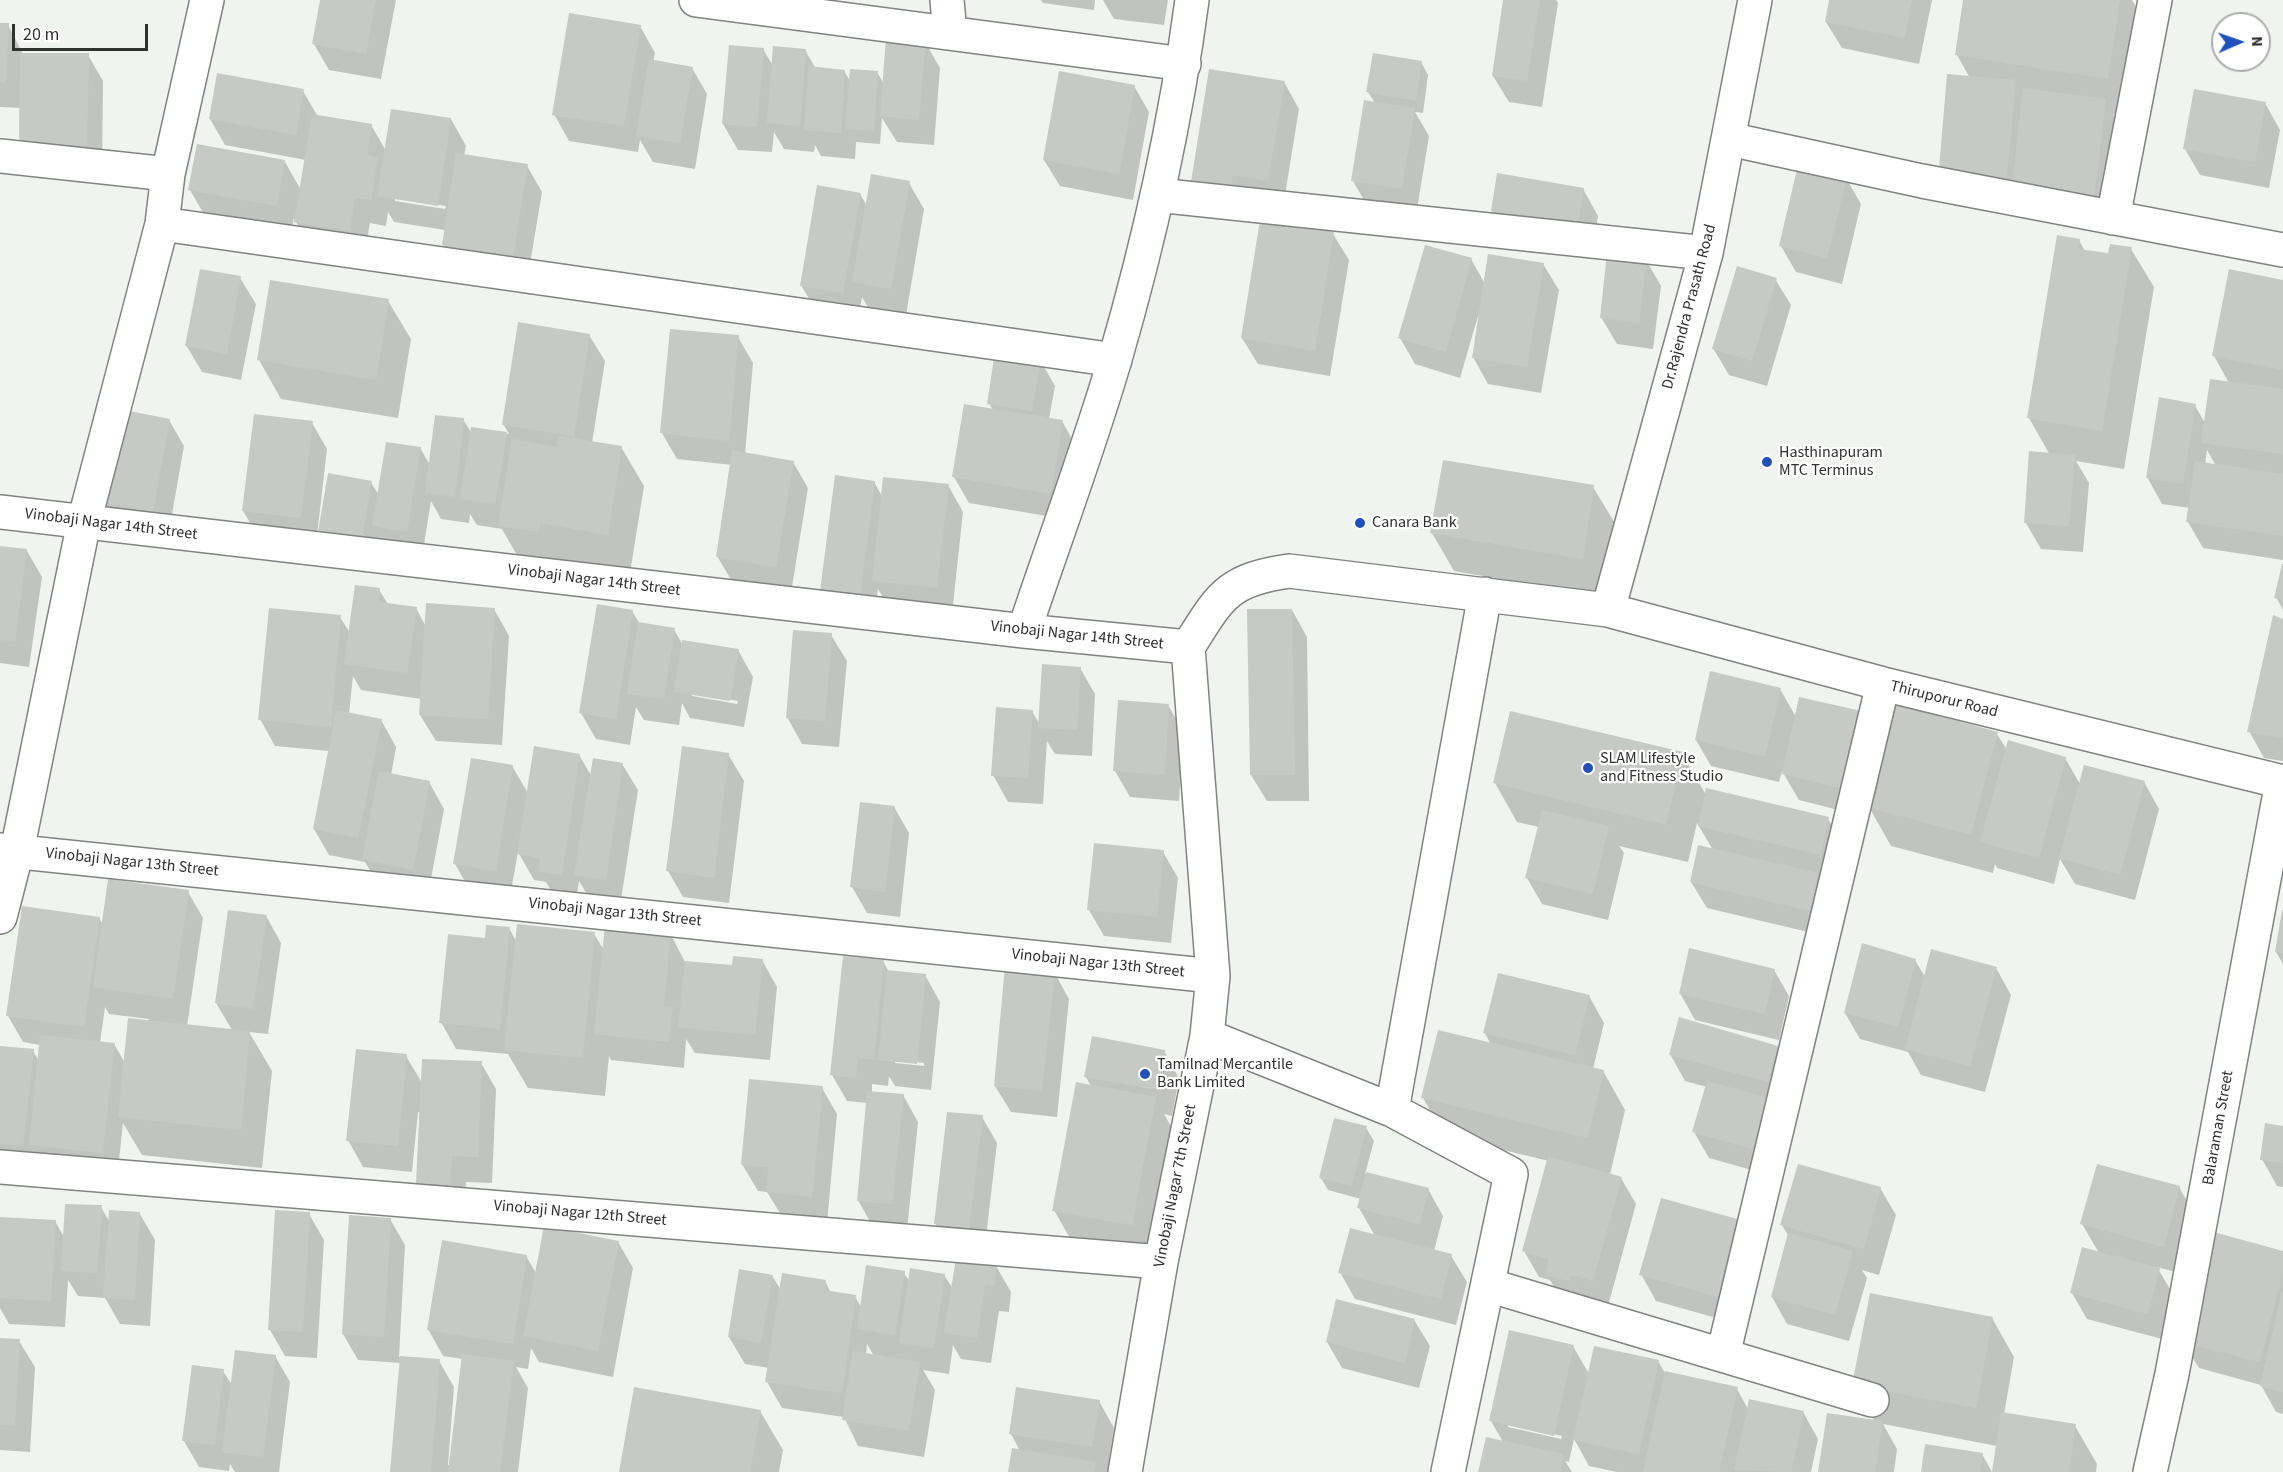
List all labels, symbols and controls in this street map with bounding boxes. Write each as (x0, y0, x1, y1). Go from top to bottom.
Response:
scale bar (15, 12, 152, 50)
north arrow (2211, 12, 2271, 72)
text: 20 m (23, 22, 59, 47)
text: N (2246, 36, 2268, 47)
street label: Dr.Rajendra Prasath Road (1659, 222, 1721, 392)
place label: Hasthinapuram MTC Terminus (1779, 443, 1883, 481)
marker: Hasthinapuram MTC Terminus (1760, 455, 1774, 469)
street label: Vinobaji Nagar 14th Street (24, 505, 198, 545)
place label: Canara Bank (1372, 513, 1457, 533)
marker: Canara Bank (1353, 516, 1367, 530)
street label: Vinobaji Nagar 14th Street (507, 561, 681, 601)
street label: Vinobaji Nagar 14th Street (990, 617, 1164, 655)
street label: Thiruporur Road (1888, 677, 2000, 723)
place label: SLAM Lifestyle and Fitness Studio (1600, 749, 1723, 787)
marker: SLAM Lifestyle and Fitness Studio (1581, 761, 1595, 775)
street label: Vinobaji Nagar 13th Street (45, 844, 219, 882)
street label: Vinobaji Nagar 13th Street (528, 894, 702, 932)
street label: Vinobaji Nagar 13th Street (1011, 945, 1185, 983)
place label: Tamilnad Mercantile Bank Limited (1157, 1055, 1293, 1093)
marker: Tamilnad Mercantile Bank Limited (1138, 1067, 1152, 1081)
street label: Balaraman Street (2199, 1069, 2239, 1187)
street label: Vinobaji Nagar 7th Street (1151, 1103, 1201, 1269)
street label: Vinobaji Nagar 12th Street (493, 1197, 667, 1231)

